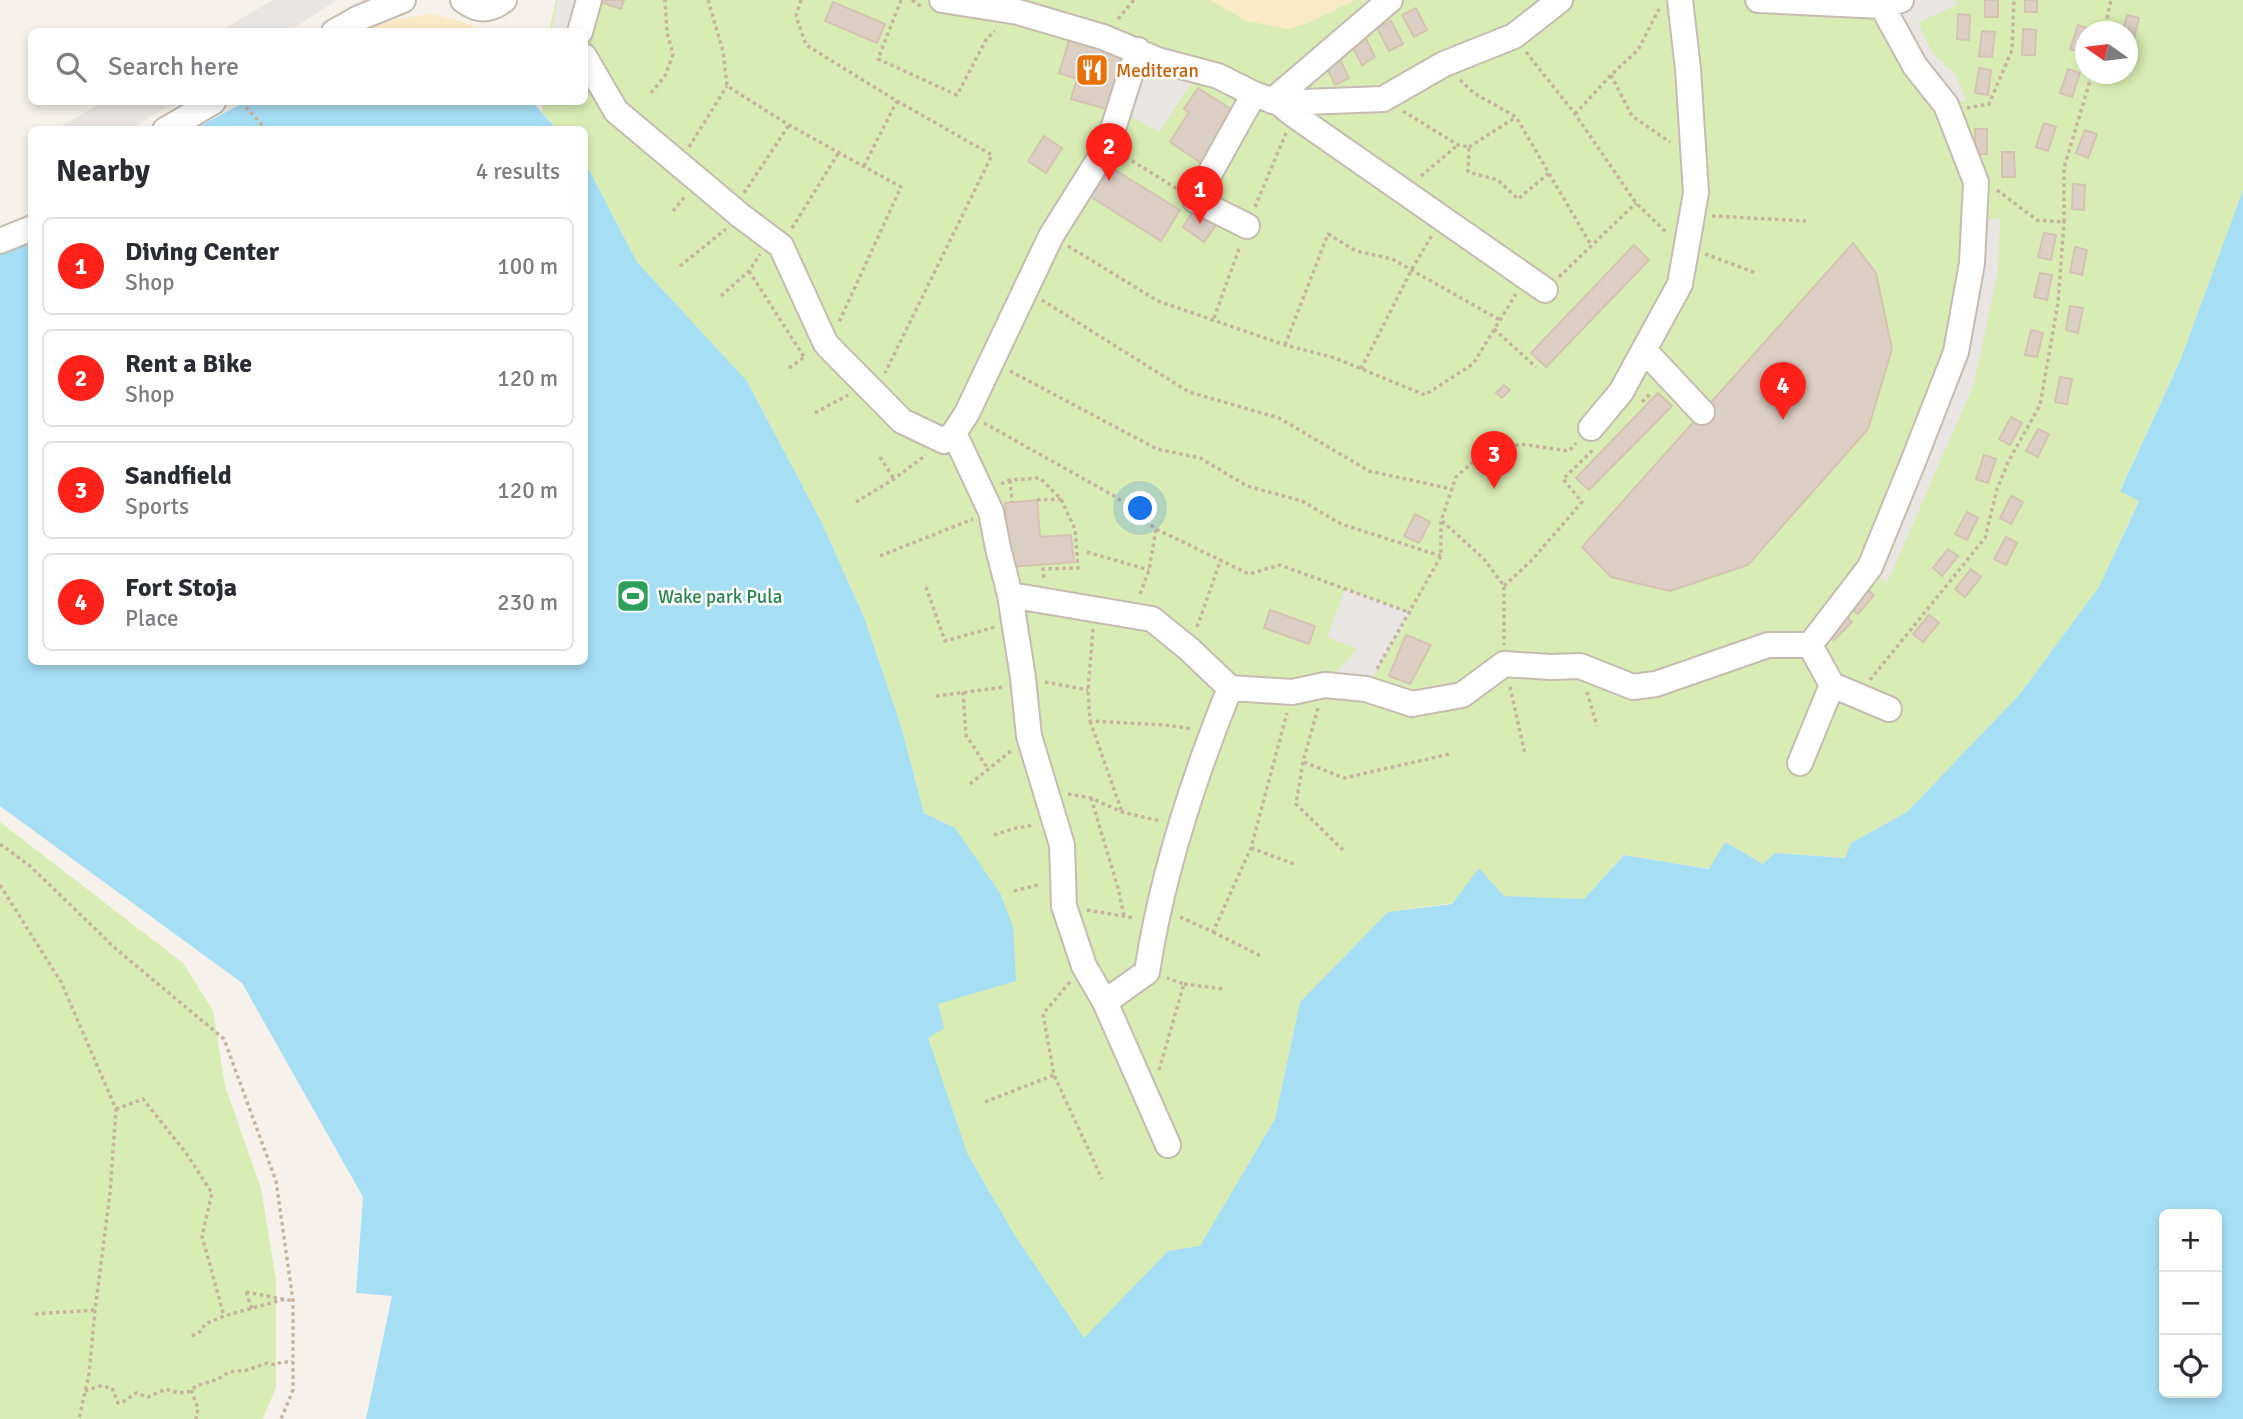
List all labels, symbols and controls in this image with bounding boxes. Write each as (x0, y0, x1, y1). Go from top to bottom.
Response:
north arrow (2075, 21, 2138, 84)
search box (28, 28, 588, 105)
icon: search (52, 48, 90, 86)
text: Search here (108, 51, 239, 83)
restaurant icon: Mediteran (1073, 51, 1111, 89)
place label: Mediteran (1116, 59, 1199, 83)
pin: 2 (1086, 123, 1132, 181)
text: Nearby (56, 153, 150, 190)
text: 4 results (476, 157, 560, 186)
pin: 1 (1177, 166, 1223, 224)
text: Diving Center (125, 236, 279, 268)
text: 1 (75, 252, 87, 281)
text: 100 m (497, 252, 558, 281)
text: Shop (125, 268, 174, 297)
text: Rent a Bike (125, 348, 252, 380)
pin: 4 (1760, 362, 1806, 420)
text: 2 (75, 364, 87, 393)
text: 120 m (497, 364, 558, 393)
text: Shop (125, 380, 174, 409)
pin: 3 (1471, 431, 1517, 489)
text: Sandfield (125, 460, 232, 492)
text: 3 (75, 476, 87, 505)
text: 120 m (497, 476, 558, 505)
your location (1123, 491, 1157, 525)
text: Sports (125, 492, 189, 521)
text: Fort Stoja (125, 572, 237, 604)
sports icon: Wake park Pula (614, 577, 652, 615)
place label: Wake park Pula (658, 585, 783, 609)
text: 4 (75, 588, 87, 617)
text: 230 m (497, 588, 558, 617)
text: Place (125, 604, 179, 633)
map controls (2159, 1209, 2222, 1398)
button: + (2159, 1209, 2222, 1272)
button: − (2159, 1272, 2222, 1335)
button: locate (2159, 1335, 2222, 1398)

